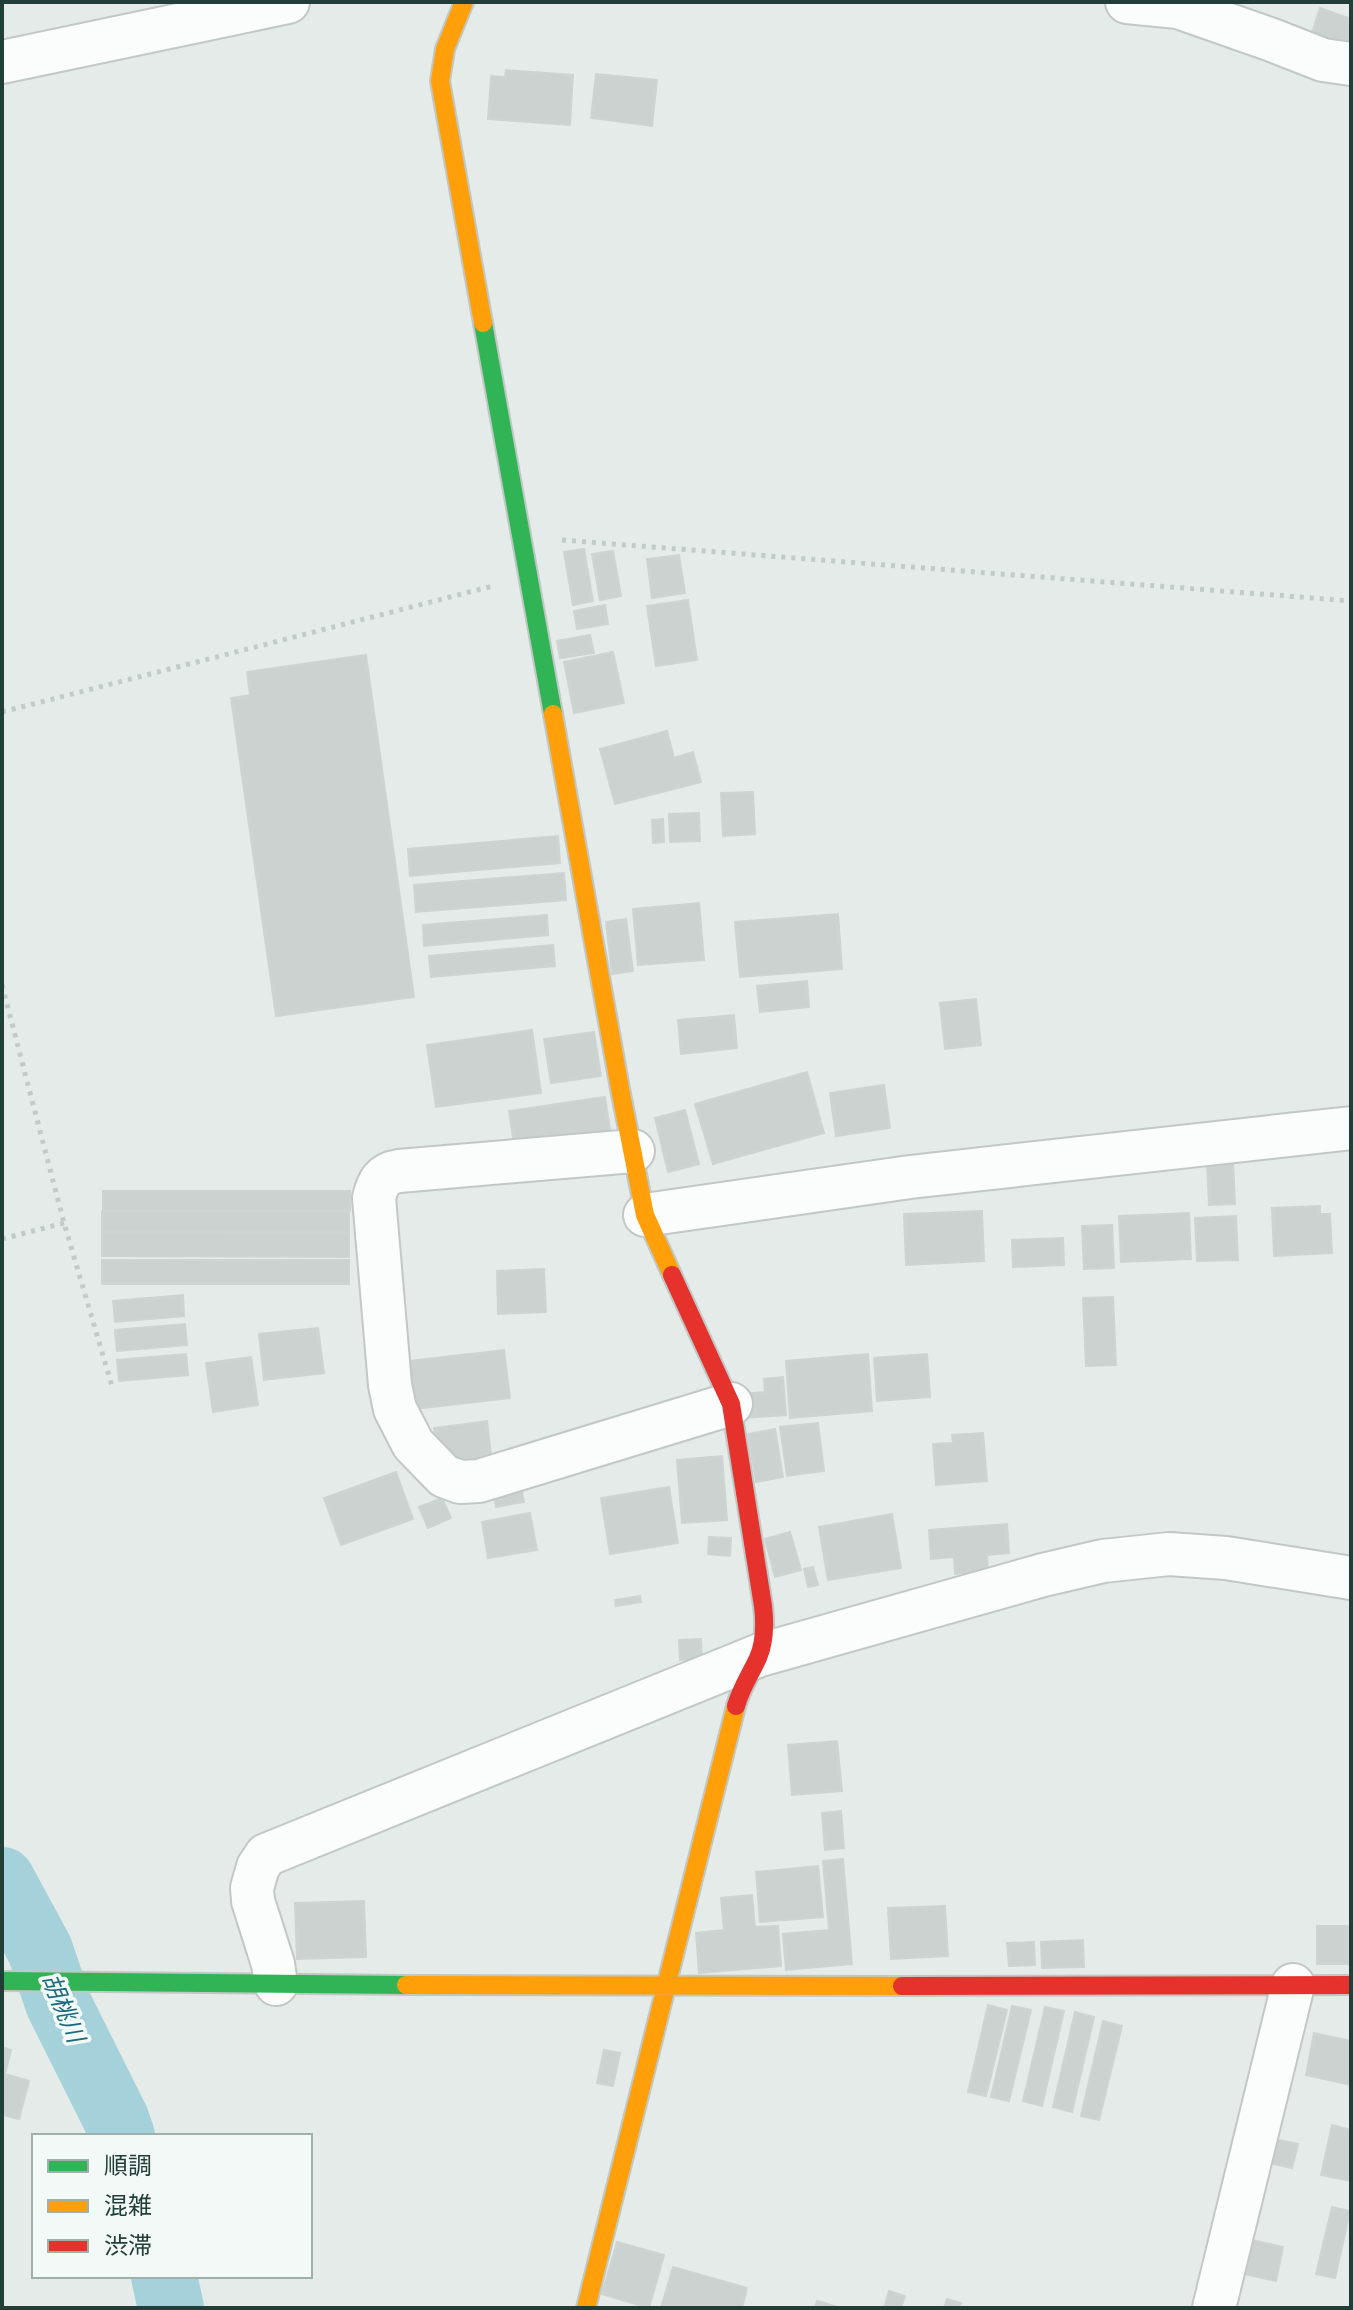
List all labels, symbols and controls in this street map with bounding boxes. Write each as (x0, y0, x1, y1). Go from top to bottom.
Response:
water label: 胡桃川 (37, 1969, 92, 2049)
legend (32, 2134, 312, 2278)
text: 順調 (104, 2151, 152, 2179)
text: 混雑 (104, 2191, 152, 2219)
text: 渋滞 (104, 2231, 152, 2259)

